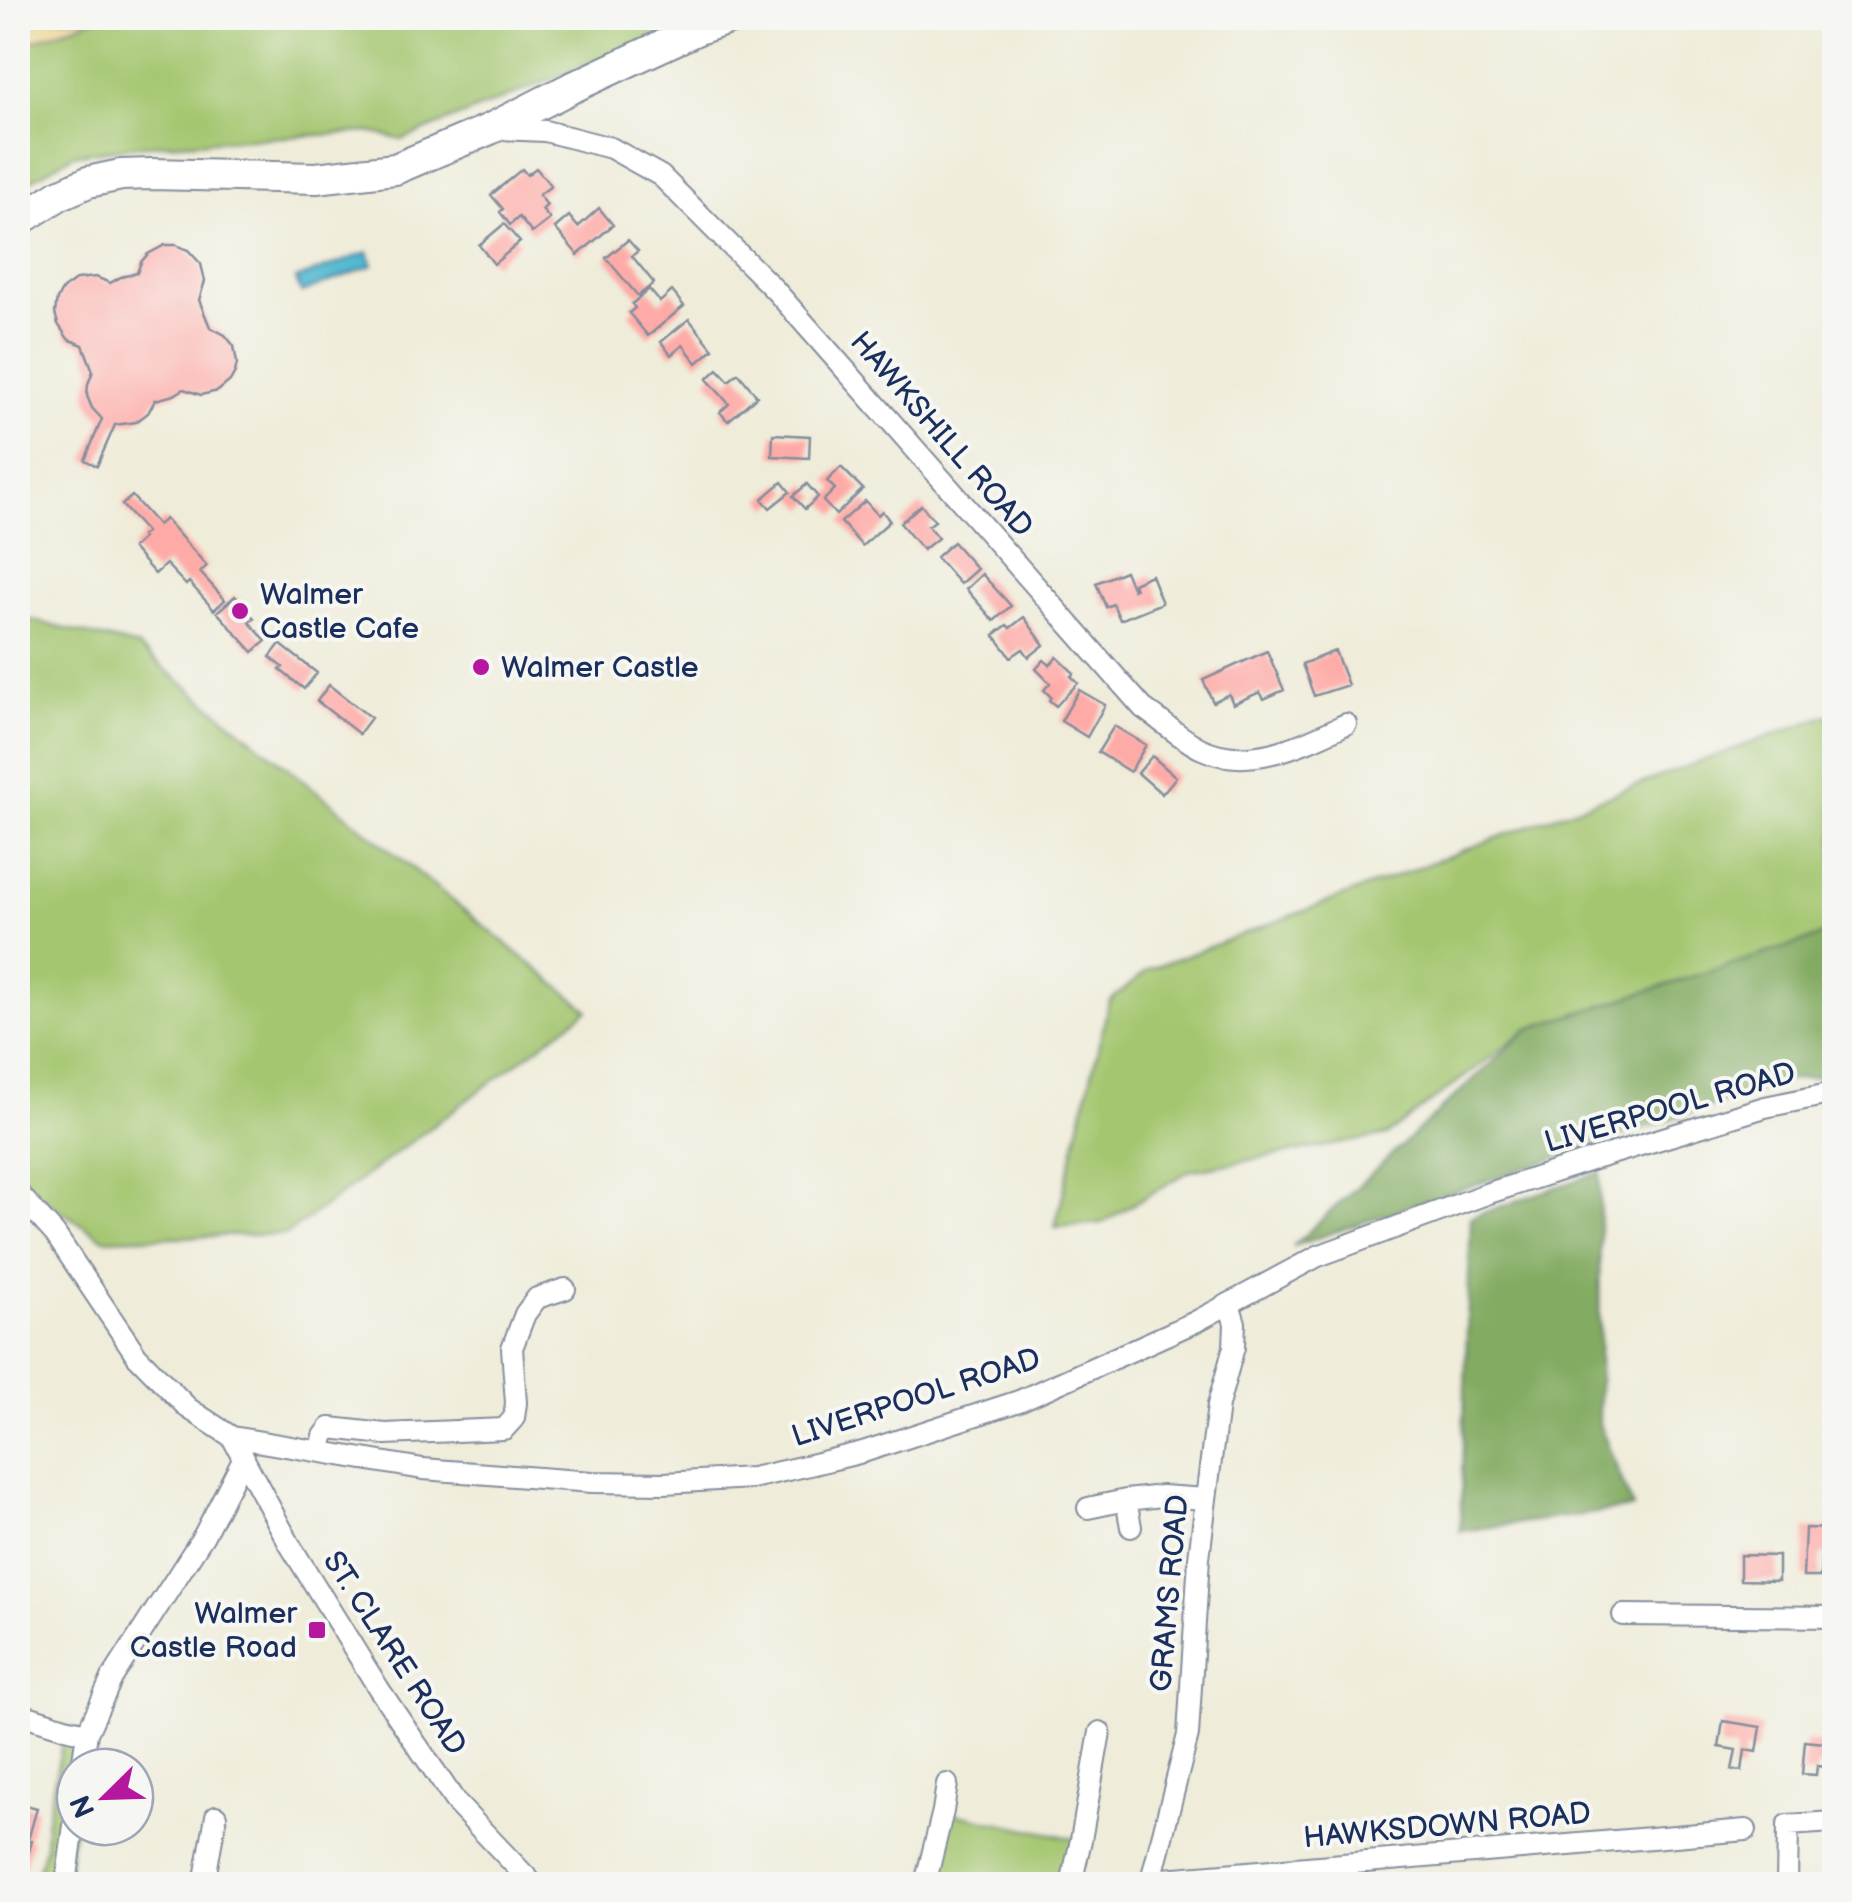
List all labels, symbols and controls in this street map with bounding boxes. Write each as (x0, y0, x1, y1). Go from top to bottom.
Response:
street label: HAWKSHILL ROAD (842, 325, 1040, 545)
place label: Walmer Castle Cafe (260, 577, 419, 647)
marker: Walmer Castle Cafe (229, 600, 251, 622)
place label: Walmer Castle (501, 650, 699, 686)
marker: Walmer Castle (470, 656, 492, 678)
street label: LIVERPOOL ROAD (1541, 1055, 1800, 1161)
street label: LIVERPOOL ROAD (787, 1341, 1045, 1455)
street label: GRAMS ROAD (1143, 1493, 1197, 1693)
street label: ST. CLARE ROAD (315, 1545, 473, 1762)
place label: Walmer Castle Road (130, 1596, 298, 1666)
marker: Walmer Castle Road (306, 1619, 328, 1641)
north arrow (55, 1747, 155, 1847)
text: N (64, 1790, 103, 1822)
street label: HAWKSDOWN ROAD (1302, 1796, 1592, 1856)

